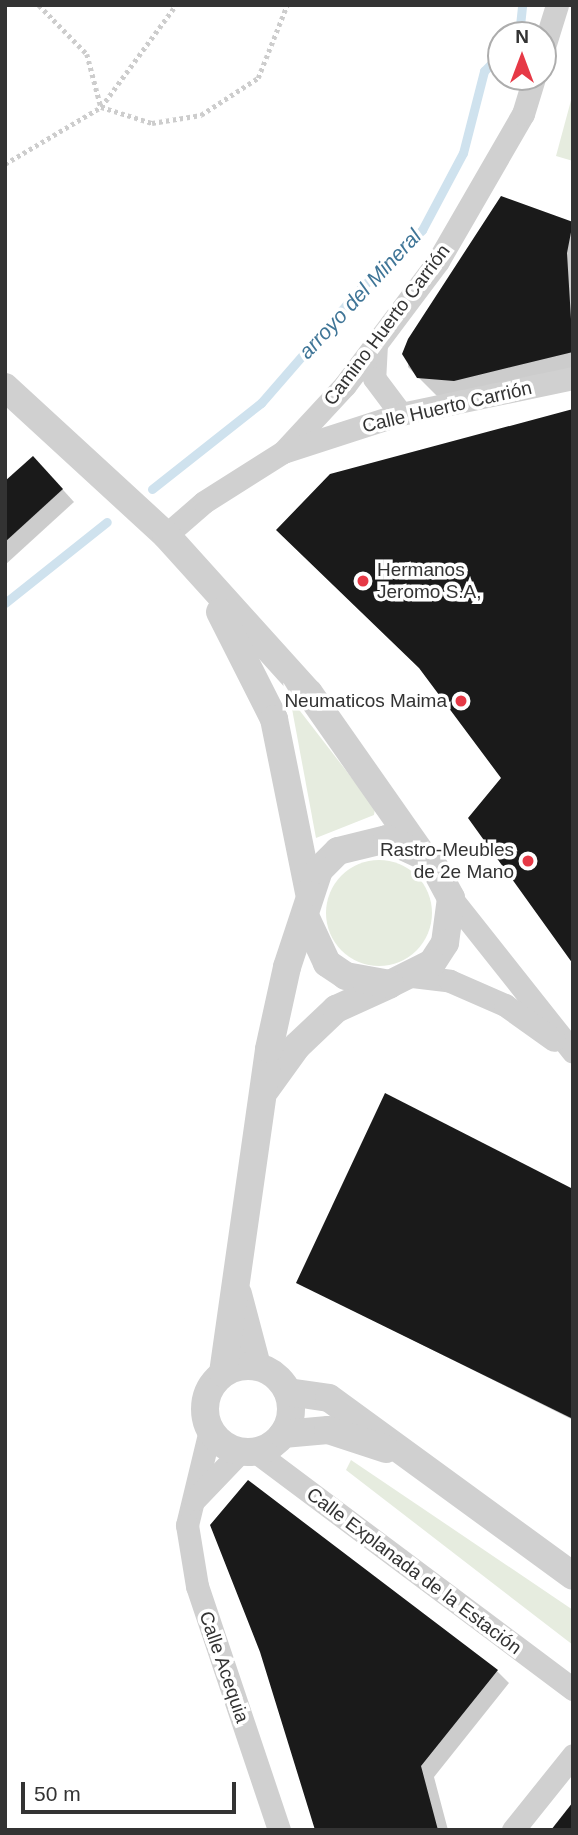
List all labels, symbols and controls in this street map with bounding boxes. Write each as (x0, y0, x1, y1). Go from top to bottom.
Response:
north arrow (487, 21, 557, 91)
text: N (515, 26, 529, 47)
water label: arroyo del Mineral (293, 224, 427, 364)
street label: Camino Huerto Carrión (319, 240, 455, 410)
street label: Calle Huerto Carrión (360, 376, 534, 438)
place label: Hermanos Jeromo S.A, (377, 559, 482, 603)
marker: Hermanos Jeromo S.A, (355, 573, 371, 589)
place label: Neumaticos Maima (284, 690, 447, 712)
marker: Neumaticos Maima (453, 693, 469, 709)
place label: Rastro-Meubles de 2e Mano (380, 839, 514, 883)
marker: Rastro-Meubles de 2e Mano (520, 853, 536, 869)
street label: Calle Explanada de la Estación (302, 1483, 526, 1659)
street label: Calle Acequia (194, 1608, 254, 1726)
scale bar (24, 1769, 240, 1813)
text: 50 m (34, 1782, 81, 1805)

